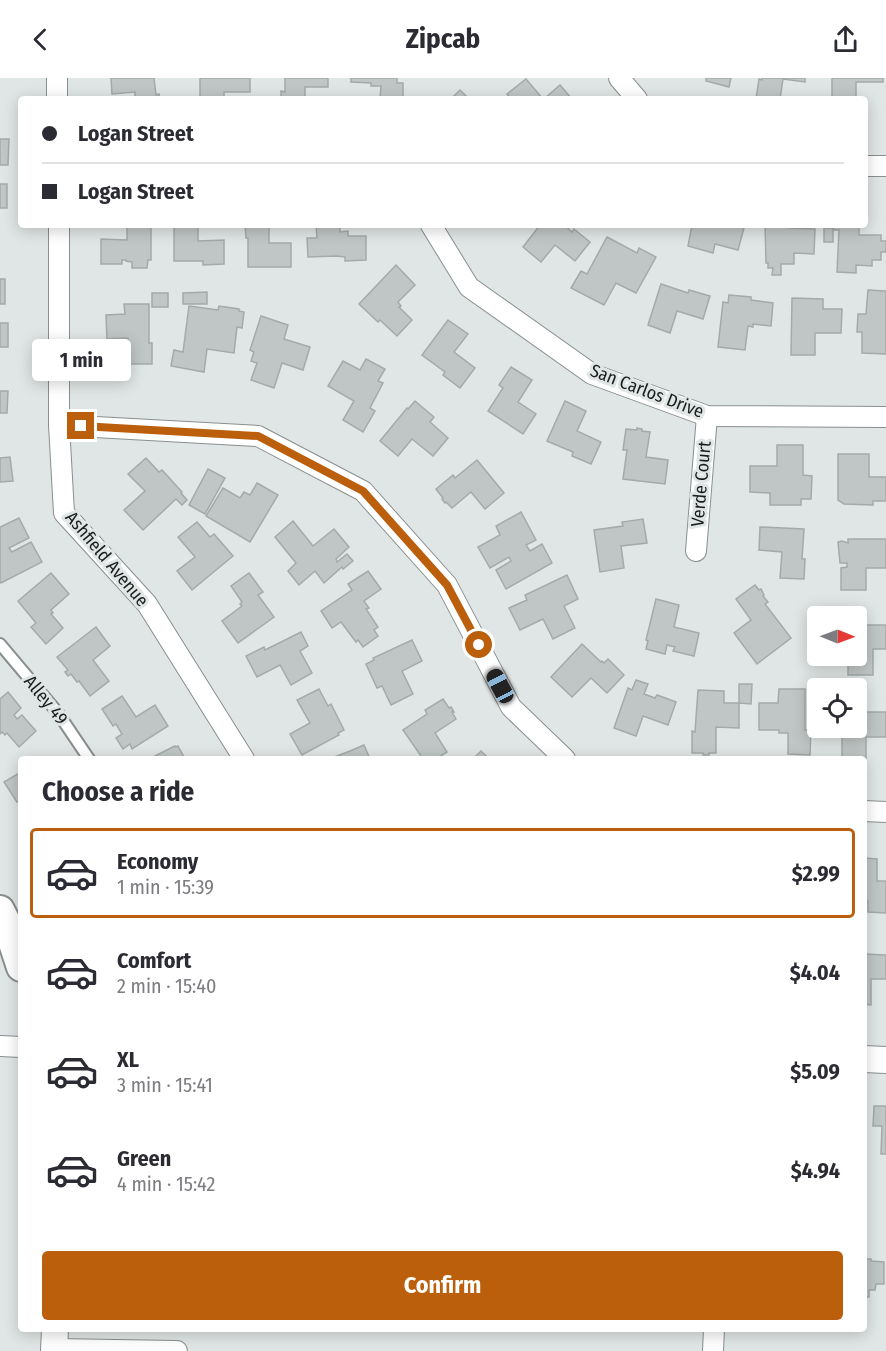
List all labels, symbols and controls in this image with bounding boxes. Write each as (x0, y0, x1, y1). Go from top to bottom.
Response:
icon: back (24, 23, 57, 56)
text: Zipcab (406, 23, 480, 55)
icon: share (829, 23, 862, 56)
text: Logan Street (78, 120, 194, 147)
text: Logan Street (78, 178, 194, 205)
callout: 1 min (32, 339, 130, 381)
text: 1 min (60, 348, 103, 372)
street label: San Carlos Drive (587, 359, 707, 423)
route end (67, 412, 94, 439)
street label: Verde Court (686, 440, 716, 528)
street label: Ashfield Avenue (61, 507, 153, 611)
north arrow (807, 606, 867, 666)
map controls (807, 606, 867, 738)
route start (465, 631, 492, 658)
car (484, 666, 516, 706)
street label: Alley 49 (19, 671, 73, 729)
button: locate (807, 678, 867, 738)
text: Choose a ride (42, 776, 194, 808)
icon: car (45, 846, 99, 900)
text: Economy (117, 848, 198, 875)
text: $2.99 (792, 860, 840, 887)
text: 1 min · 15:39 (117, 875, 214, 899)
icon: car (45, 945, 99, 999)
text: Comfort (117, 947, 191, 974)
text: $4.04 (790, 959, 840, 986)
text: 2 min · 15:40 (117, 974, 216, 998)
icon: car (45, 1044, 99, 1098)
text: XL (117, 1046, 139, 1073)
text: $5.09 (790, 1058, 840, 1085)
text: 3 min · 15:41 (117, 1073, 213, 1097)
icon: car (45, 1143, 99, 1197)
text: Green (117, 1145, 171, 1172)
text: $4.94 (791, 1157, 840, 1184)
text: 4 min · 15:42 (117, 1172, 215, 1196)
button: Confirm (42, 1251, 843, 1320)

